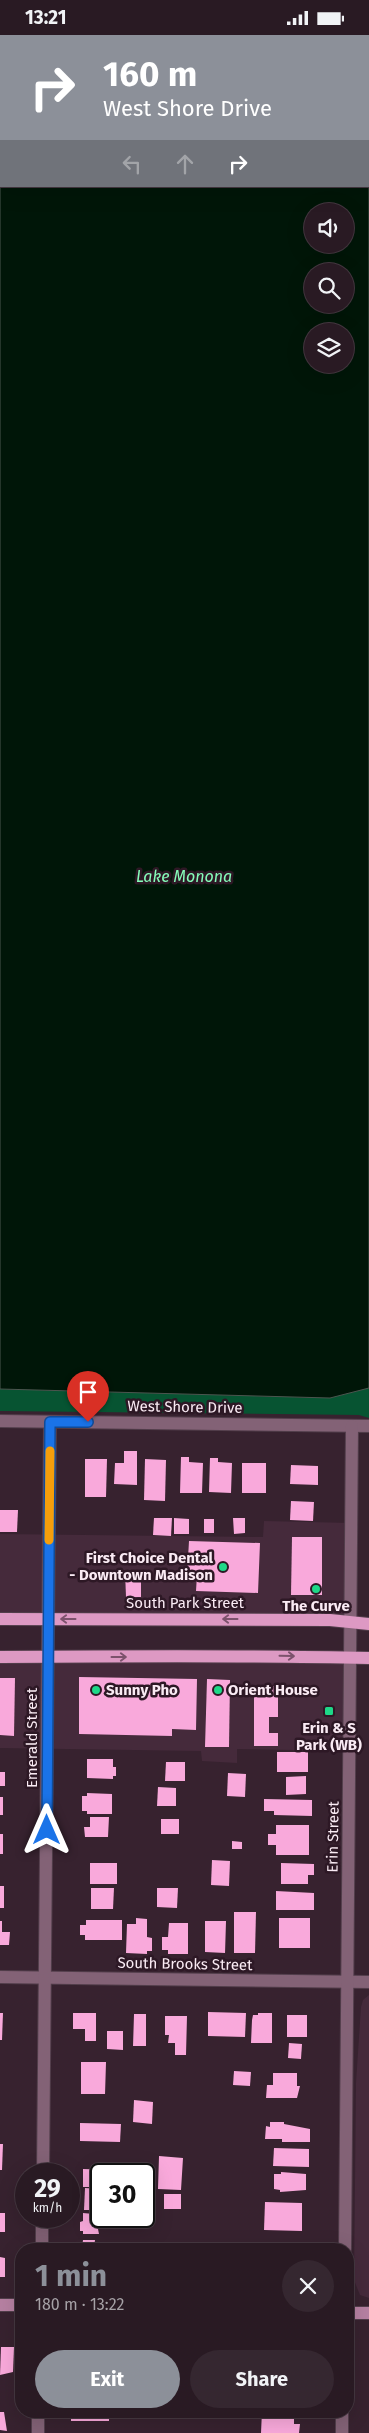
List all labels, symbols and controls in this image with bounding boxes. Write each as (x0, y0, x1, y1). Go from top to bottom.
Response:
text: 13:21 (25, 6, 66, 29)
text: 160 m (103, 53, 197, 95)
icon: right (20, 55, 85, 120)
text: West Shore Drive (103, 95, 272, 122)
icon: left (118, 150, 146, 178)
icon: ahead (171, 150, 199, 178)
icon: right (224, 150, 252, 178)
map controls (304, 203, 354, 373)
button: sound (304, 203, 354, 253)
button: search (304, 263, 354, 313)
button: layers (304, 323, 354, 373)
water label: Lake Monona (136, 867, 232, 886)
pin (67, 1371, 109, 1422)
icon: arrive (74, 1378, 102, 1406)
street label: West Shore Drive (127, 1397, 243, 1417)
place label: First Choice Dental - Downtown Madison (69, 1549, 214, 1584)
marker: First Choice Dental - Downtown Madison (217, 1561, 229, 1573)
marker: The Curve (310, 1583, 322, 1595)
street label: South Park Street (126, 1594, 245, 1612)
place label: The Curve (282, 1597, 350, 1615)
one-way arrow (60, 1614, 76, 1624)
one-way arrow (223, 1614, 239, 1624)
one-way arrow (279, 1651, 295, 1661)
one-way arrow (110, 1652, 126, 1662)
place label: Sunny Pho (106, 1681, 178, 1699)
place label: Orient House (228, 1681, 318, 1699)
marker: Sunny Pho (90, 1684, 102, 1696)
marker: Orient House (212, 1684, 224, 1696)
street label: Emerald Street (23, 1687, 41, 1788)
marker: Erin & S Park (WB) (323, 1705, 335, 1717)
place label: Erin & S Park (WB) (296, 1719, 362, 1754)
street label: Erin Street (323, 1801, 343, 1873)
position arrow (20, 1803, 72, 1855)
street label: South Brooks Street (117, 1954, 253, 1974)
speed limit sign: 30 (90, 2163, 155, 2228)
text: 29 (34, 2174, 61, 2204)
text: km/h (33, 2201, 62, 2215)
text: 1 min (35, 2258, 107, 2294)
button: close (282, 2260, 334, 2312)
text: 180 m · 13:22 (35, 2295, 125, 2314)
button: Exit (35, 2350, 180, 2408)
button: Share (190, 2350, 334, 2408)

